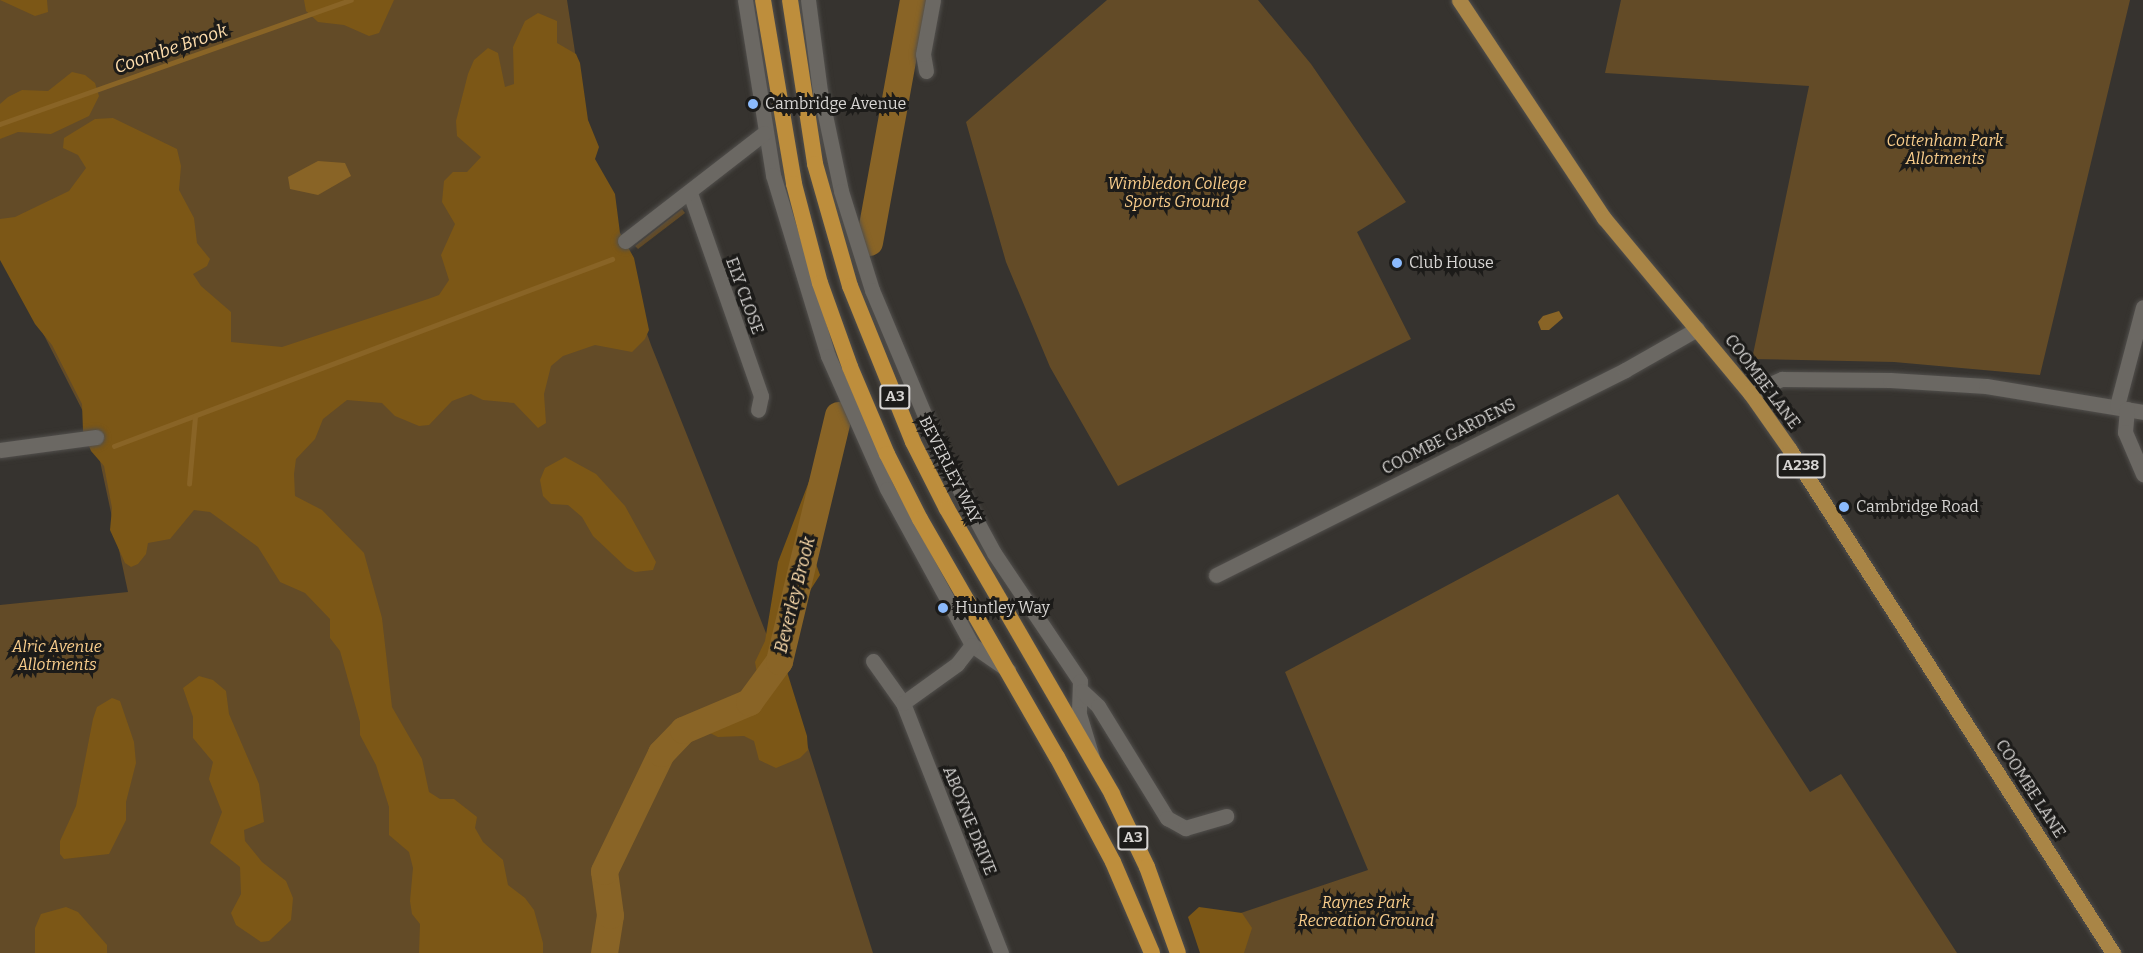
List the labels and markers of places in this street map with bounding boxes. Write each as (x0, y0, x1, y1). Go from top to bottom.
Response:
place label: Cambridge Avenue (765, 94, 906, 114)
marker: Cambridge Avenue (746, 97, 760, 111)
place label: Club House (1409, 253, 1494, 273)
marker: Club House (1390, 256, 1404, 270)
place label: Cambridge Road (1856, 497, 1979, 517)
marker: Cambridge Road (1837, 500, 1851, 514)
place label: Huntley Way (955, 598, 1050, 618)
marker: Huntley Way (936, 601, 950, 615)

